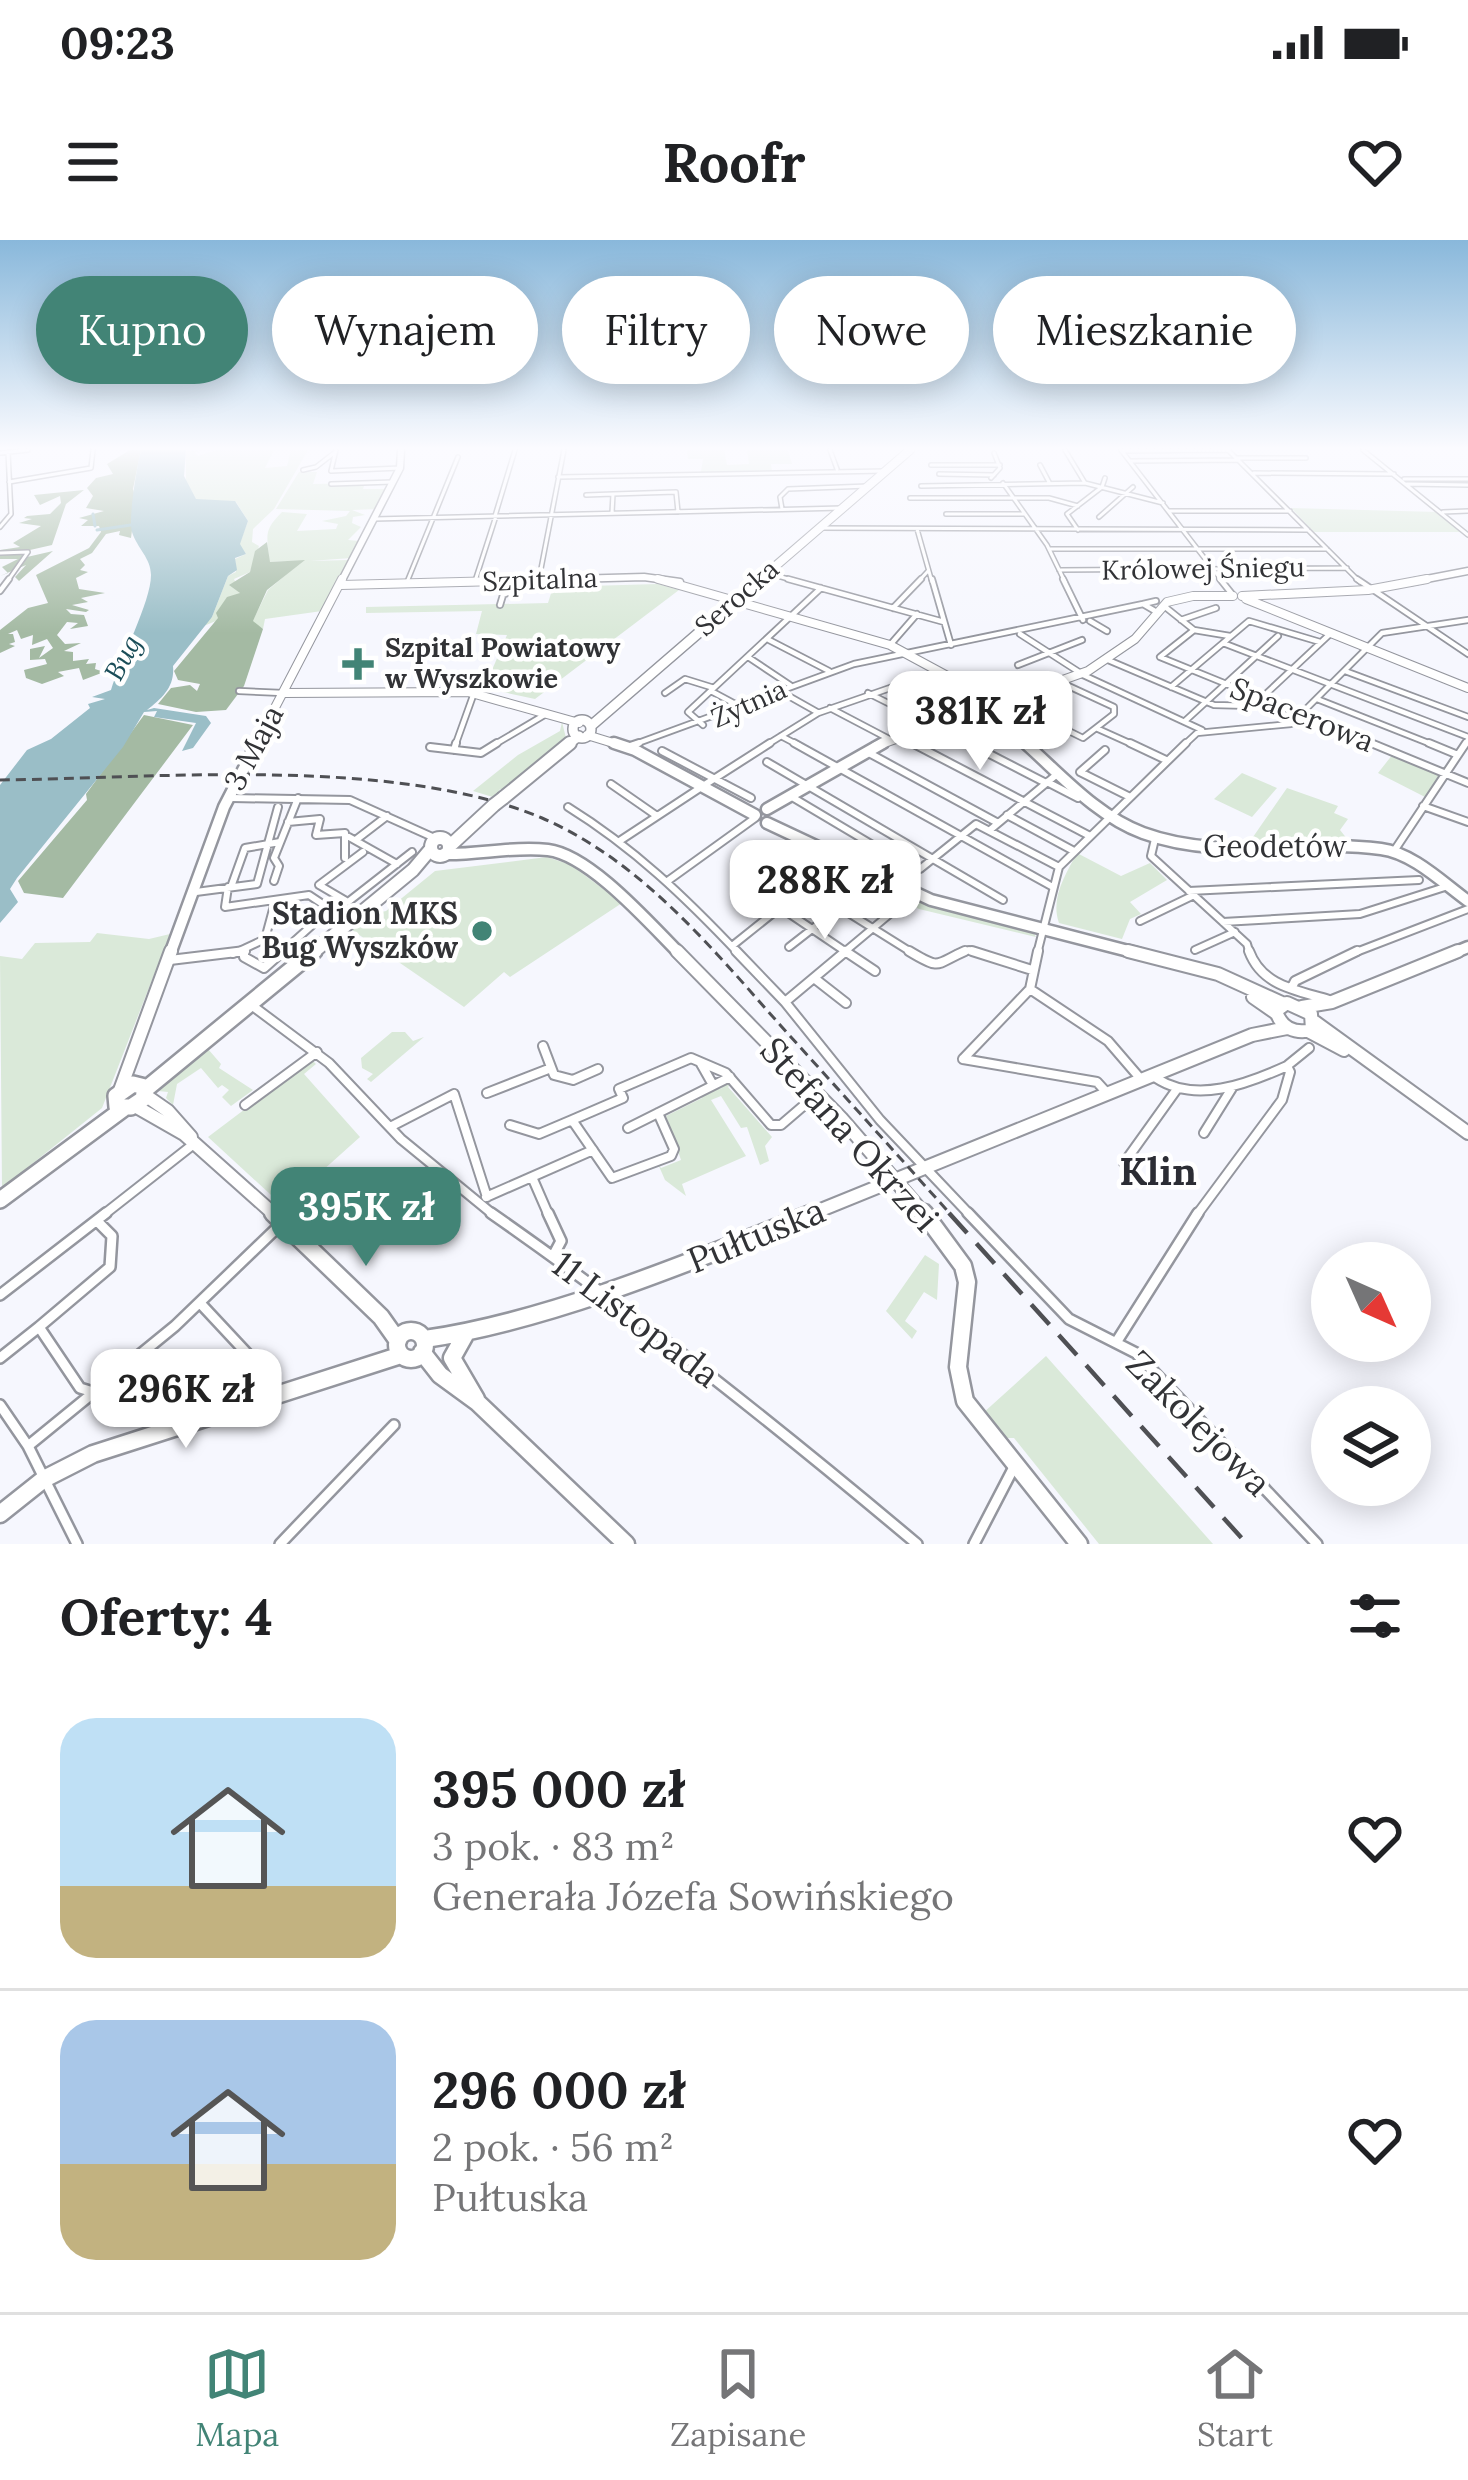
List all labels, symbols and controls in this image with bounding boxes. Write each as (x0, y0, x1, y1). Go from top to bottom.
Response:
text: 09:23 (60, 14, 175, 71)
text: Roofr (662, 128, 806, 197)
icon: menu (60, 129, 126, 195)
icon: heart (1342, 129, 1408, 195)
chip: Kupno (36, 276, 248, 384)
chip: Wynajem (272, 276, 538, 384)
chip: Filtry (562, 276, 750, 384)
chip: Nowe (774, 276, 969, 384)
chip: Mieszkanie (993, 276, 1296, 384)
street label: Królowej Śniegu (1101, 549, 1305, 587)
street label: Serocka (687, 552, 785, 643)
street label: Szpitalna (482, 560, 598, 598)
water label: Bug (96, 629, 148, 686)
place label: Szpital Powiatowy w Wyszkowie (385, 630, 620, 695)
marker: Szpital Powiatowy w Wyszkowie (342, 648, 374, 680)
street label: Spacerowa (1225, 668, 1380, 760)
street label: Żytnia (705, 671, 792, 735)
pin: 381K zł (869, 671, 1091, 773)
text: 381K zł (914, 685, 1046, 735)
street label: 3 Maja (215, 698, 292, 797)
street label: Geodetów (1203, 827, 1347, 865)
pin: 288K zł (714, 840, 936, 942)
text: 288K zł (757, 854, 893, 904)
place label: Stadion MKS Bug Wyszków (261, 894, 459, 967)
marker: Stadion MKS Bug Wyszków (469, 918, 495, 944)
street label: Stefana Okrzei (751, 1027, 949, 1241)
district label: Klin (1119, 1146, 1197, 1196)
pin: 395K zł (255, 1167, 477, 1269)
text: 395K zł (298, 1181, 434, 1231)
street label: Pułtuska (681, 1187, 831, 1283)
street label: 11 Listopada (543, 1241, 729, 1397)
north arrow (1311, 1242, 1431, 1362)
map controls (1311, 1242, 1431, 1506)
street label: Zakolejowa (1117, 1341, 1281, 1505)
pin: 296K zł (75, 1349, 297, 1451)
text: 296K zł (118, 1363, 254, 1413)
button: layers (1311, 1386, 1431, 1506)
icon: filters (1342, 1583, 1408, 1649)
text: Oferty: 4 (60, 1584, 273, 1649)
text: 395 000 zł (432, 1756, 685, 1821)
icon: home (156, 1766, 300, 1910)
icon: heart (1342, 1805, 1408, 1871)
text: 3 pok. · 83 m² (432, 1821, 675, 1871)
text: Generała Józefa Sowińskiego (432, 1871, 954, 1921)
text: 296 000 zł (432, 2057, 685, 2122)
icon: home (156, 2068, 300, 2212)
icon: heart (1342, 2107, 1408, 2173)
text: 2 pok. · 56 m² (432, 2122, 674, 2172)
text: Pułtuska (432, 2172, 588, 2222)
tab: Mapa (195, 2341, 279, 2455)
tab: Zapisane (670, 2341, 806, 2455)
tab: Start (1197, 2341, 1273, 2455)

